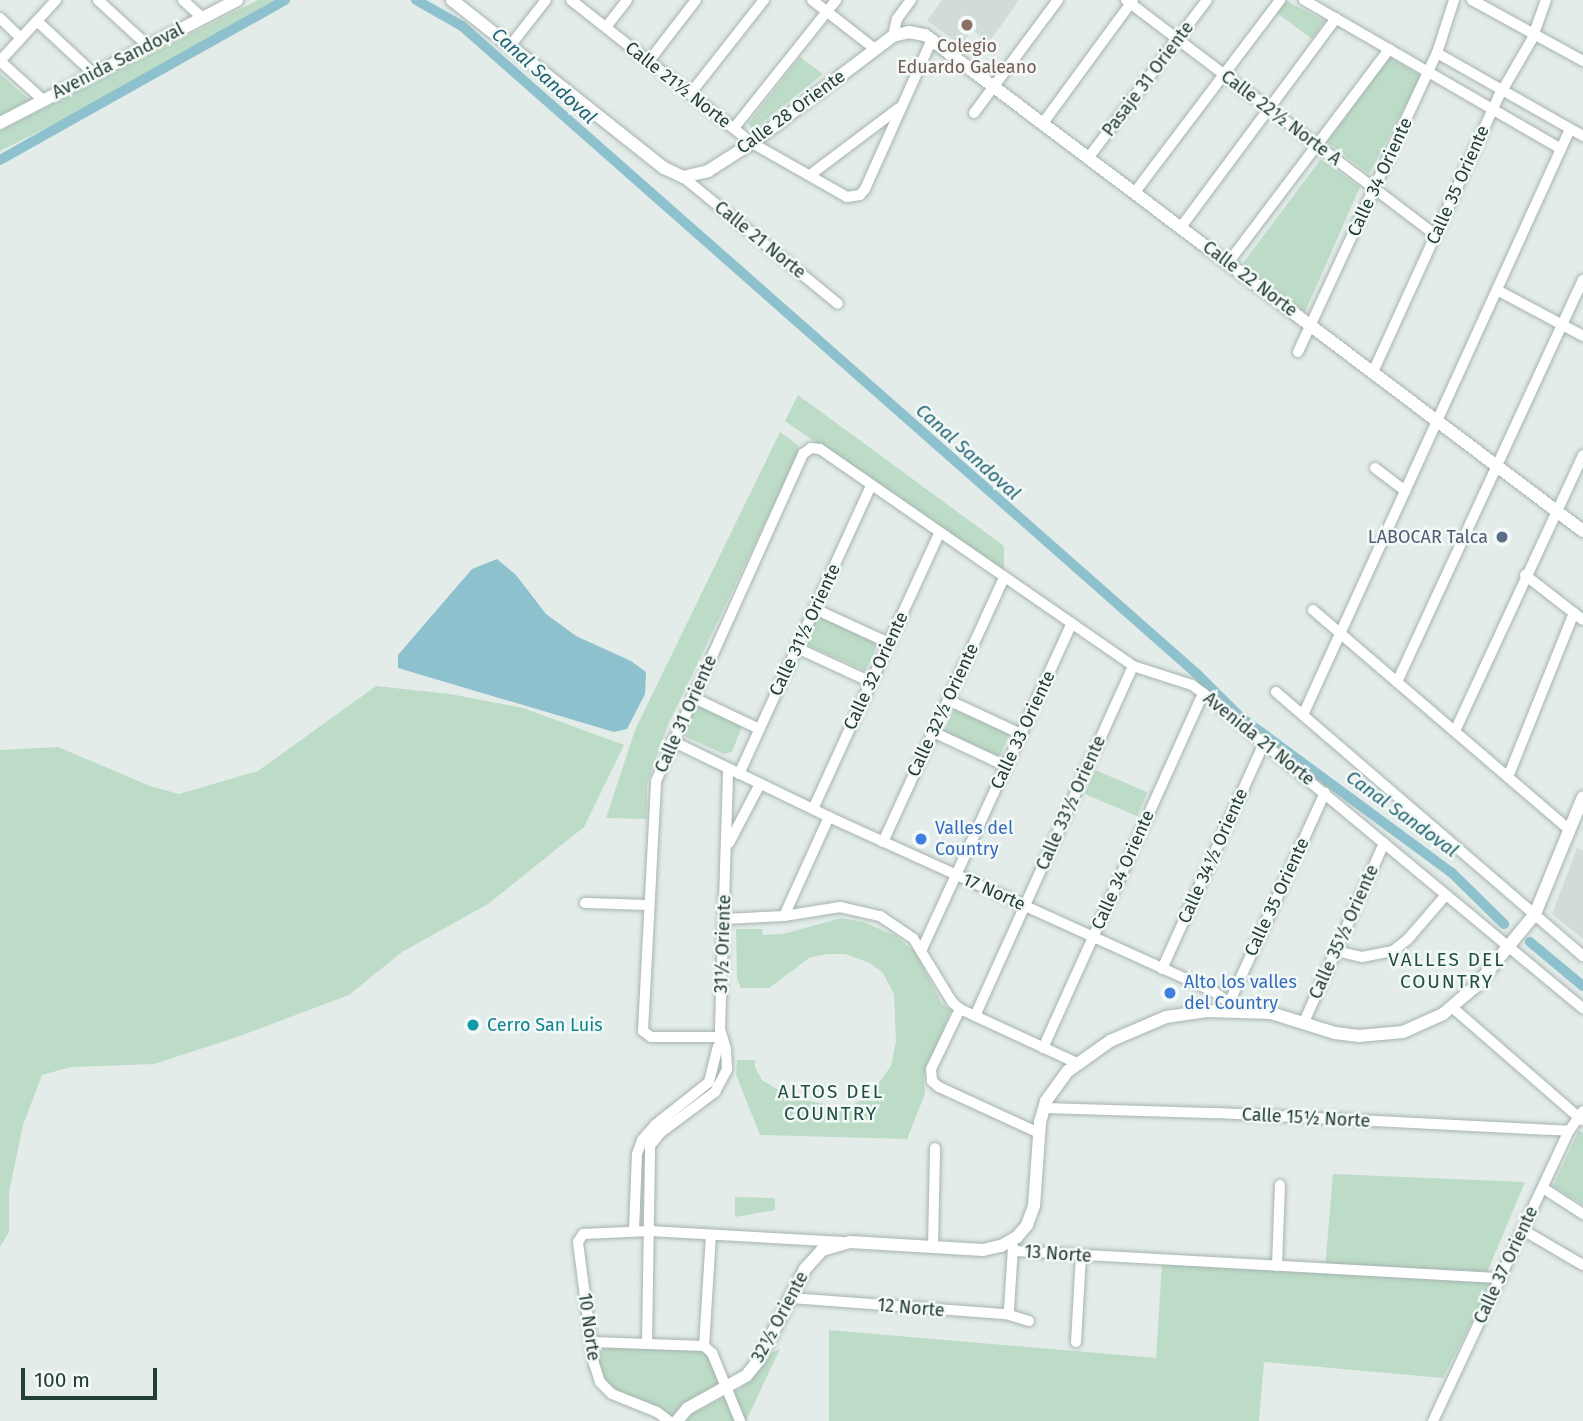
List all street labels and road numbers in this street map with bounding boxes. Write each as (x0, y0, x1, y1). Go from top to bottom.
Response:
street label: Pasaje 31 Oriente (1098, 17, 1198, 141)
street label: Avenida Sandoval (49, 19, 187, 103)
street label: Calle 21½ Norte (621, 37, 735, 133)
street label: Calle 28 Oriente (732, 65, 850, 159)
street label: Calle 22½ Norte A (1217, 66, 1345, 170)
street label: Calle 34 Oriente (1343, 114, 1417, 240)
street label: Calle 35 Oriente (1422, 122, 1494, 248)
street label: Calle 21 Norte (710, 197, 810, 283)
street label: Calle 22 Norte (1198, 236, 1302, 322)
street label: Calle 31½ Oriente (765, 560, 845, 700)
street label: Calle 32 Oriente (839, 608, 913, 734)
street label: Calle 32½ Oriente (903, 640, 983, 780)
street label: Calle 31 Oriente (650, 652, 722, 776)
street label: Calle 33 Oriente (986, 667, 1060, 793)
street label: Avenida 21 Norte (1199, 688, 1319, 790)
street label: Calle 33½ Oriente (1032, 732, 1110, 874)
street label: Calle 34½ Oriente (1174, 785, 1252, 927)
street label: Calle 34 Oriente (1087, 807, 1159, 933)
street label: Calle 35 Oriente (1240, 834, 1314, 960)
street label: Calle 35½ Oriente (1305, 861, 1383, 1003)
street label: 17 Norte (959, 869, 1029, 915)
street label: 31½ Oriente (710, 894, 736, 994)
street label: Calle 15½ Norte (1241, 1104, 1371, 1132)
street label: Calle 37 Oriente (1469, 1203, 1543, 1327)
street label: 13 Norte (1024, 1241, 1092, 1267)
street label: 32½ Oriente (747, 1268, 813, 1366)
street label: 10 Norte (574, 1292, 604, 1362)
street label: 12 Norte (877, 1294, 945, 1322)

